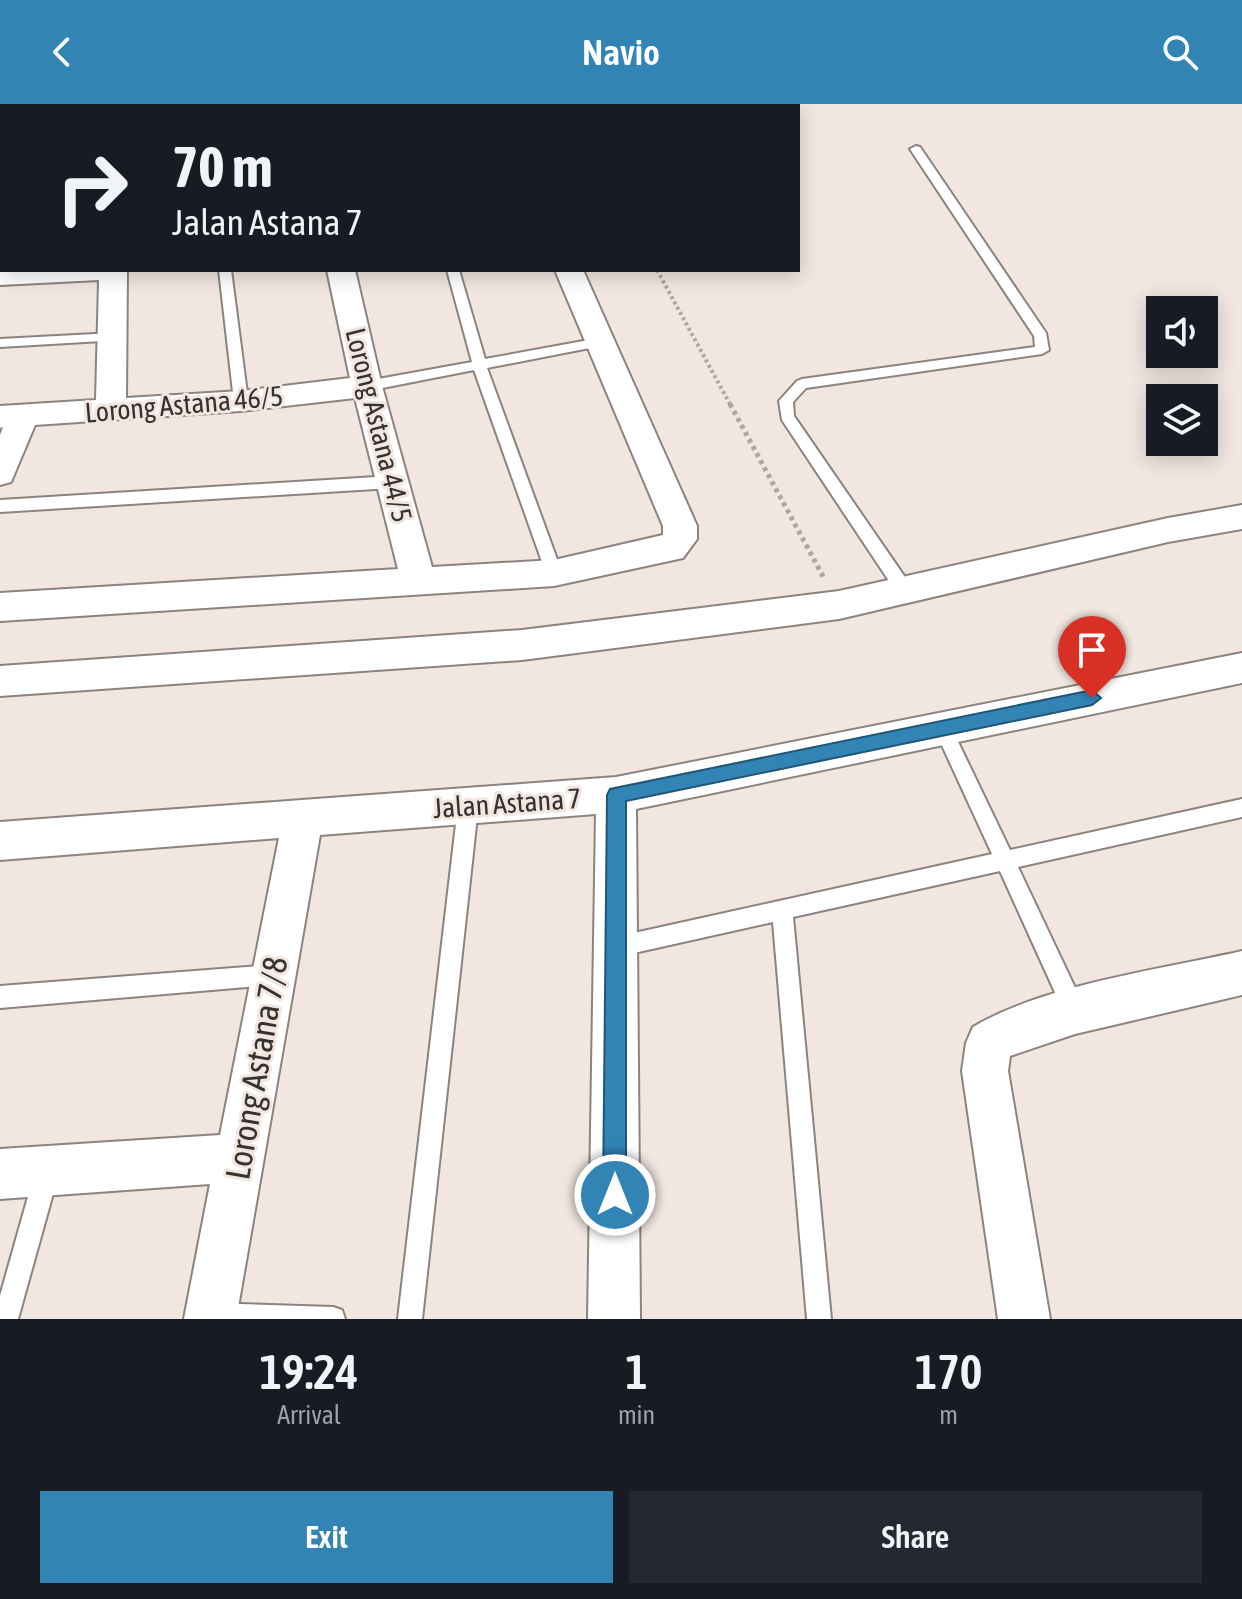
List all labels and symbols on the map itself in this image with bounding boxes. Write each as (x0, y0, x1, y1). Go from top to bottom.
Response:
street label: Lorong Astana 44/5 (339, 325, 419, 525)
street label: Lorong Astana 46/5 (84, 379, 284, 429)
pin (1058, 616, 1126, 698)
street label: Jalan Astana 7 (432, 782, 582, 824)
street label: Lorong Astana 7/8 (217, 954, 295, 1182)
position arrow (573, 1153, 657, 1237)

